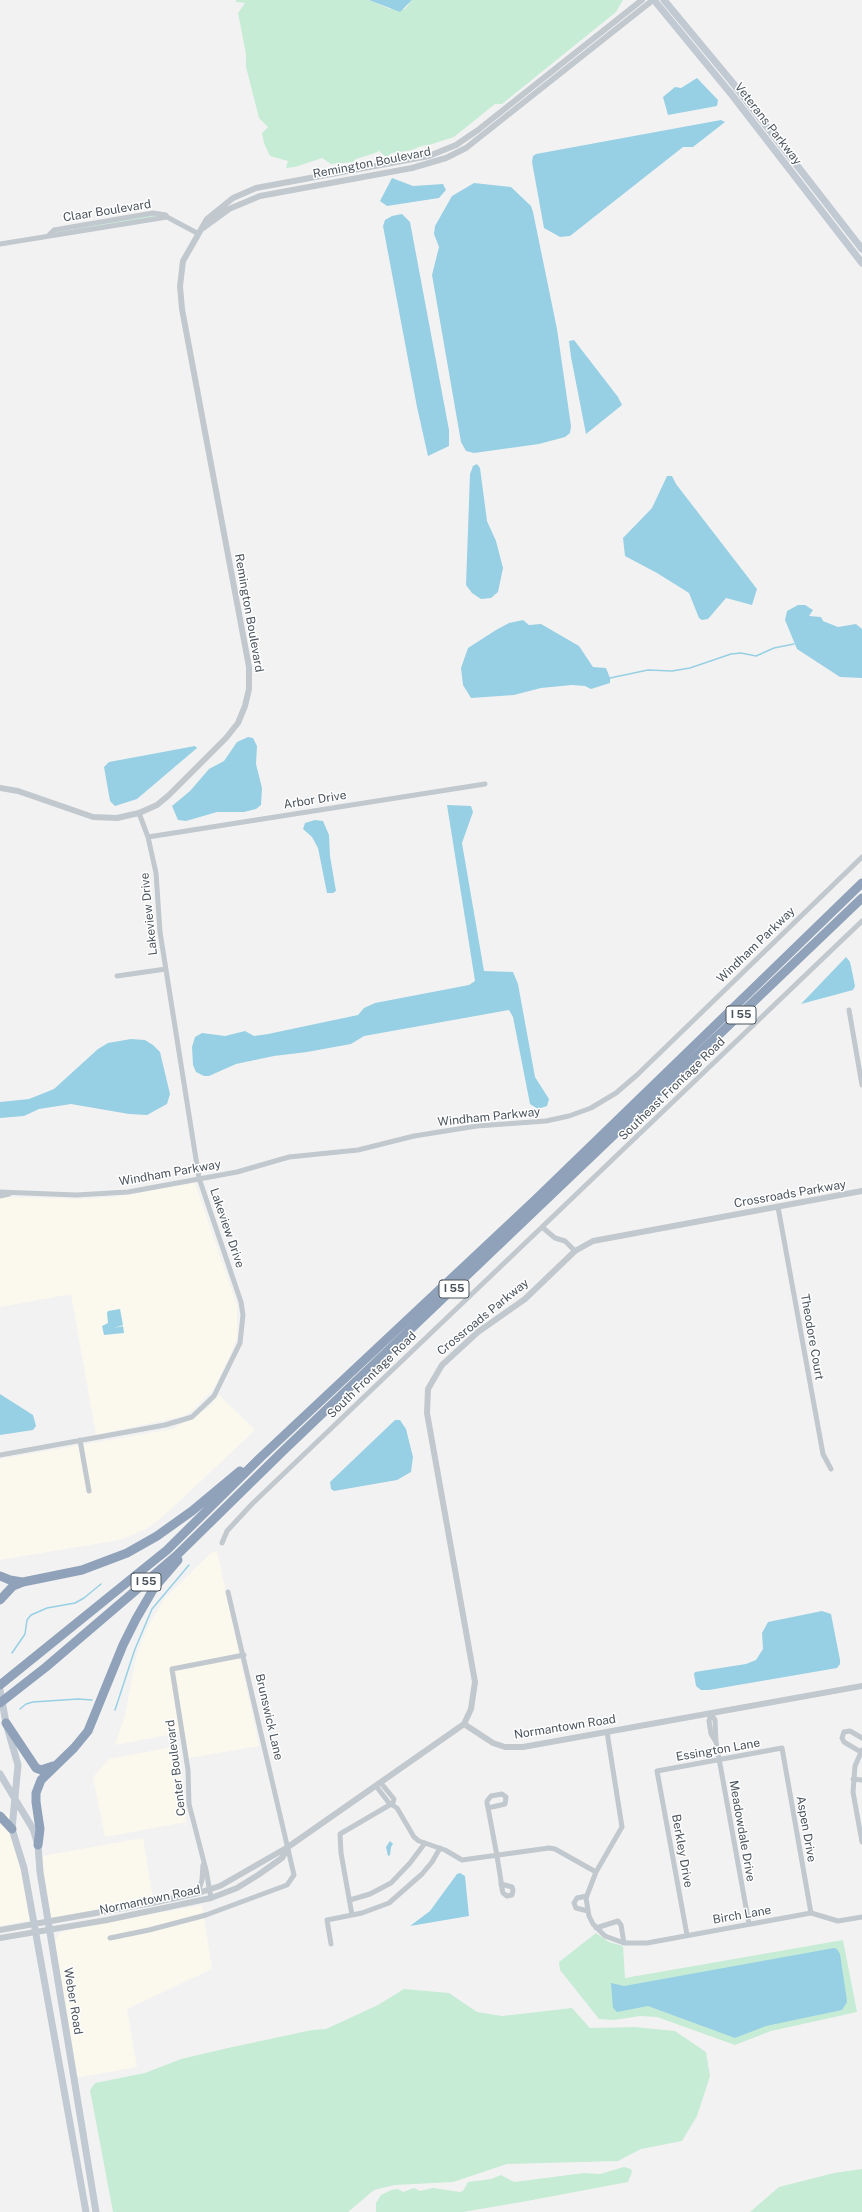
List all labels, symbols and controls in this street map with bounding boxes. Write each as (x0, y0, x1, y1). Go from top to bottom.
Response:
street label: Veterans Parkway (732, 80, 804, 168)
street label: Remington Boulevard (312, 144, 432, 182)
street label: Claar Boulevard (62, 197, 152, 225)
street label: Remington Boulevard (231, 553, 267, 673)
street label: Arbor Drive (283, 788, 347, 812)
street label: Lakeview Drive (137, 872, 161, 956)
street label: Windham Parkway (714, 904, 798, 986)
road number: I 55 (726, 1006, 756, 1024)
street label: Southeast Frontage Road (616, 1034, 728, 1144)
street label: Windham Parkway (437, 1104, 541, 1130)
street label: Windham Parkway (118, 1157, 222, 1189)
street label: Crossroads Parkway (733, 1177, 847, 1211)
street label: Lakeview Drive (207, 1186, 247, 1270)
street label: Crossroads Parkway (434, 1276, 532, 1358)
road number: I 55 (439, 1280, 469, 1298)
street label: Theodore Court (797, 1293, 827, 1381)
street label: South Frontage Road (325, 1329, 419, 1421)
road number: I 55 (131, 1573, 161, 1591)
street label: Brunswick Lane (252, 1672, 286, 1762)
street label: Normantown Road (513, 1712, 617, 1742)
street label: Center Boulevard (163, 1719, 189, 1817)
street label: Essington Lane (675, 1736, 761, 1764)
street label: Meadowdale Drive (726, 1779, 758, 1883)
street label: Aspen Drive (793, 1795, 819, 1863)
street label: Berkley Drive (668, 1813, 696, 1889)
street label: Normantown Road (98, 1882, 202, 1918)
street label: Birch Lane (712, 1903, 772, 1927)
street label: Weber Road (61, 1966, 85, 2036)

